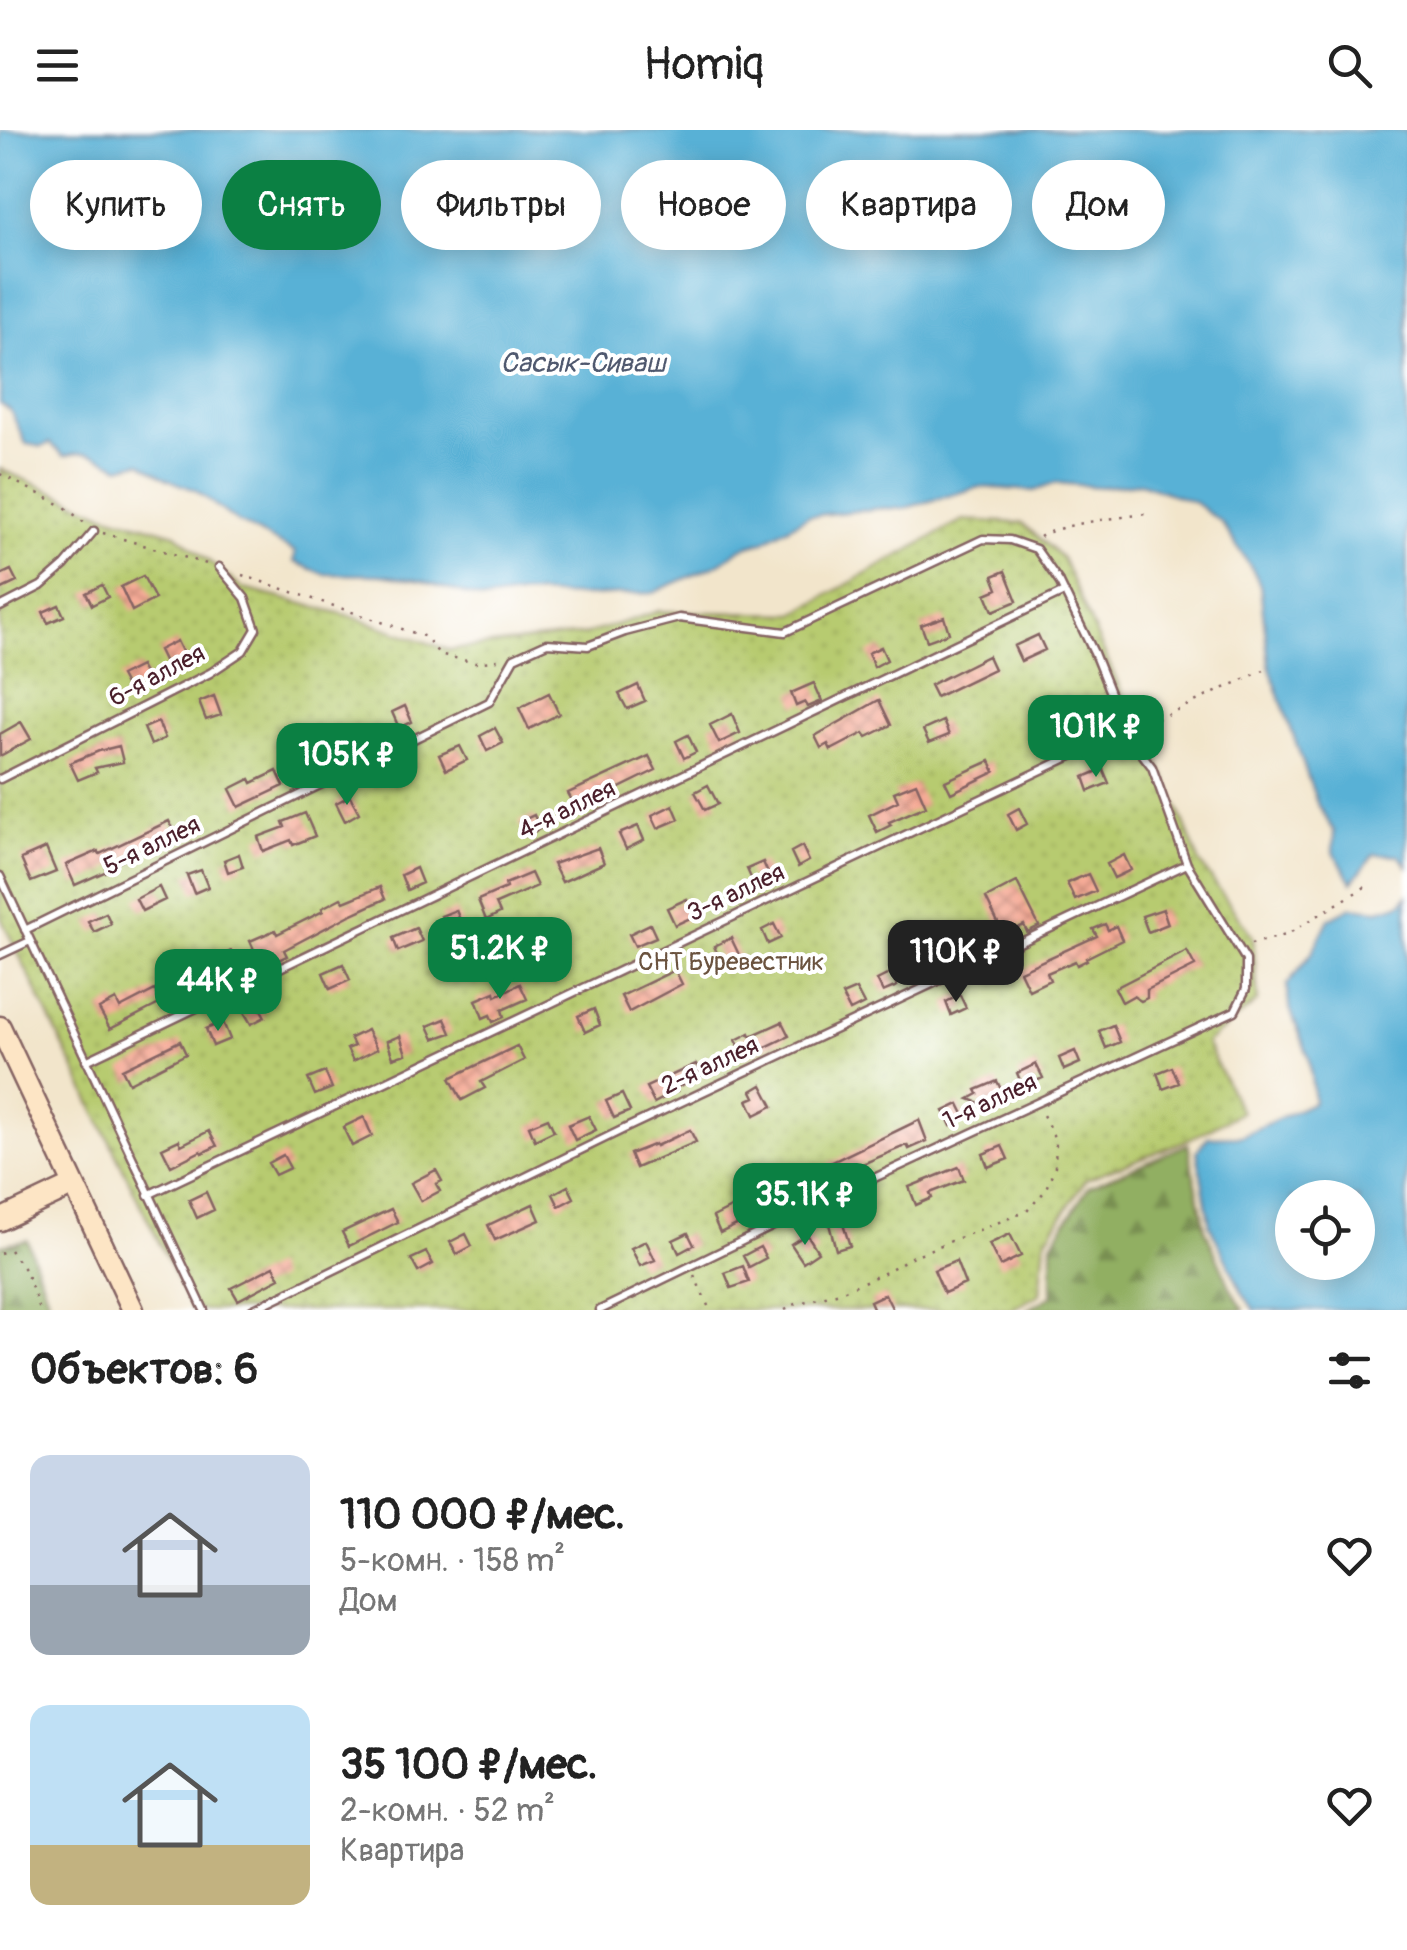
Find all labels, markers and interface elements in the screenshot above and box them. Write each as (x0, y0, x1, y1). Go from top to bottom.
text: Homiq (643, 37, 764, 93)
icon: menu (30, 38, 85, 93)
icon: search (1322, 38, 1377, 93)
chip: Купить (30, 160, 202, 250)
chip: Снять (222, 160, 381, 250)
chip: Фильтры (401, 160, 601, 250)
chip: Новое (621, 160, 786, 250)
chip: Квартира (806, 160, 1012, 250)
chip: Дом (1032, 160, 1165, 250)
water label: Сасык-Сиваш (500, 346, 668, 381)
street label: 6-я аллея (104, 638, 210, 714)
pin: 101K ₽ (1015, 695, 1177, 780)
text: 101K ₽ (1050, 707, 1142, 747)
pin: 105K ₽ (266, 723, 428, 808)
text: 105K ₽ (298, 735, 396, 775)
street label: 4-я аллея (513, 773, 621, 847)
street label: 5-я аллея (99, 809, 205, 883)
street label: 3-я аллея (682, 857, 790, 929)
pin: 51.2K ₽ (408, 917, 592, 1002)
pin: 110K ₽ (875, 920, 1037, 1005)
text: 51.2K ₽ (450, 929, 550, 969)
text: 110K ₽ (910, 932, 1002, 972)
park label: СНТ Буревестник (638, 947, 824, 978)
pin: 44K ₽ (148, 949, 288, 1034)
text: 44K ₽ (177, 961, 259, 1001)
street label: 2-я аллея (656, 1030, 764, 1102)
street label: 1-я аллея (938, 1067, 1042, 1137)
pin: 35.1K ₽ (713, 1163, 897, 1248)
text: 35.1K ₽ (755, 1175, 855, 1215)
map controls (1275, 1180, 1375, 1280)
button: locate (1275, 1180, 1375, 1280)
icon: filters (1322, 1343, 1377, 1398)
text: Объектов: 6 (30, 1344, 258, 1396)
text: 110 000 ₽/мес. (340, 1489, 625, 1541)
icon: home (110, 1495, 230, 1615)
icon: heart (1322, 1528, 1377, 1583)
text: 5-комн. · 158 m² (340, 1541, 565, 1581)
text: Дом (340, 1581, 397, 1621)
text: 35 100 ₽/мес. (340, 1739, 597, 1791)
icon: home (110, 1745, 230, 1865)
icon: heart (1322, 1778, 1377, 1833)
text: 2-комн. · 52 m² (340, 1791, 555, 1831)
text: Квартира (340, 1831, 464, 1871)

